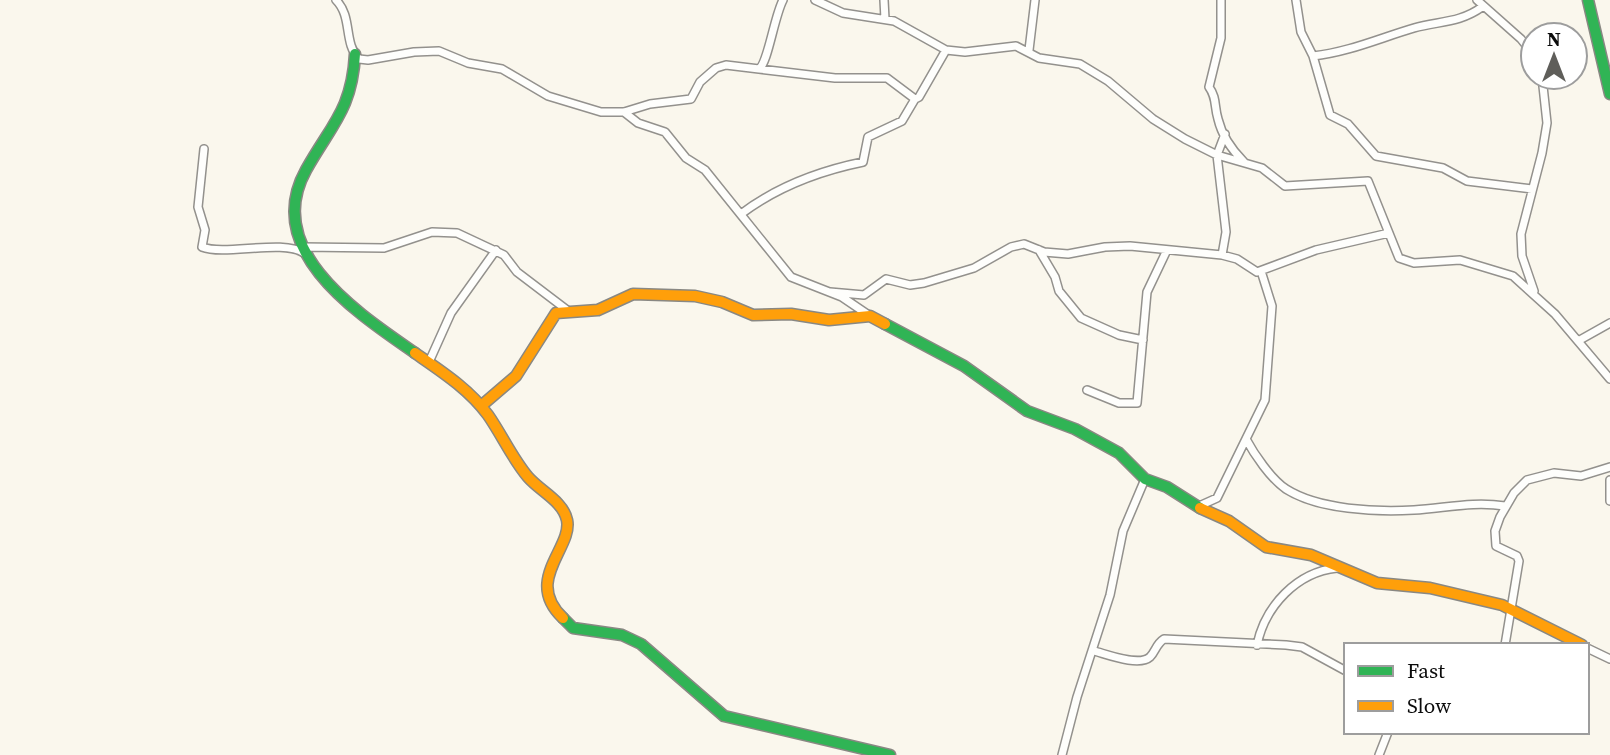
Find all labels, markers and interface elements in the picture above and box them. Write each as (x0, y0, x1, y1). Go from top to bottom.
north arrow (1519, 21, 1589, 91)
text: N (1547, 26, 1561, 52)
legend (1344, 643, 1589, 734)
text: Fast (1407, 656, 1445, 685)
text: Slow (1407, 691, 1451, 720)

